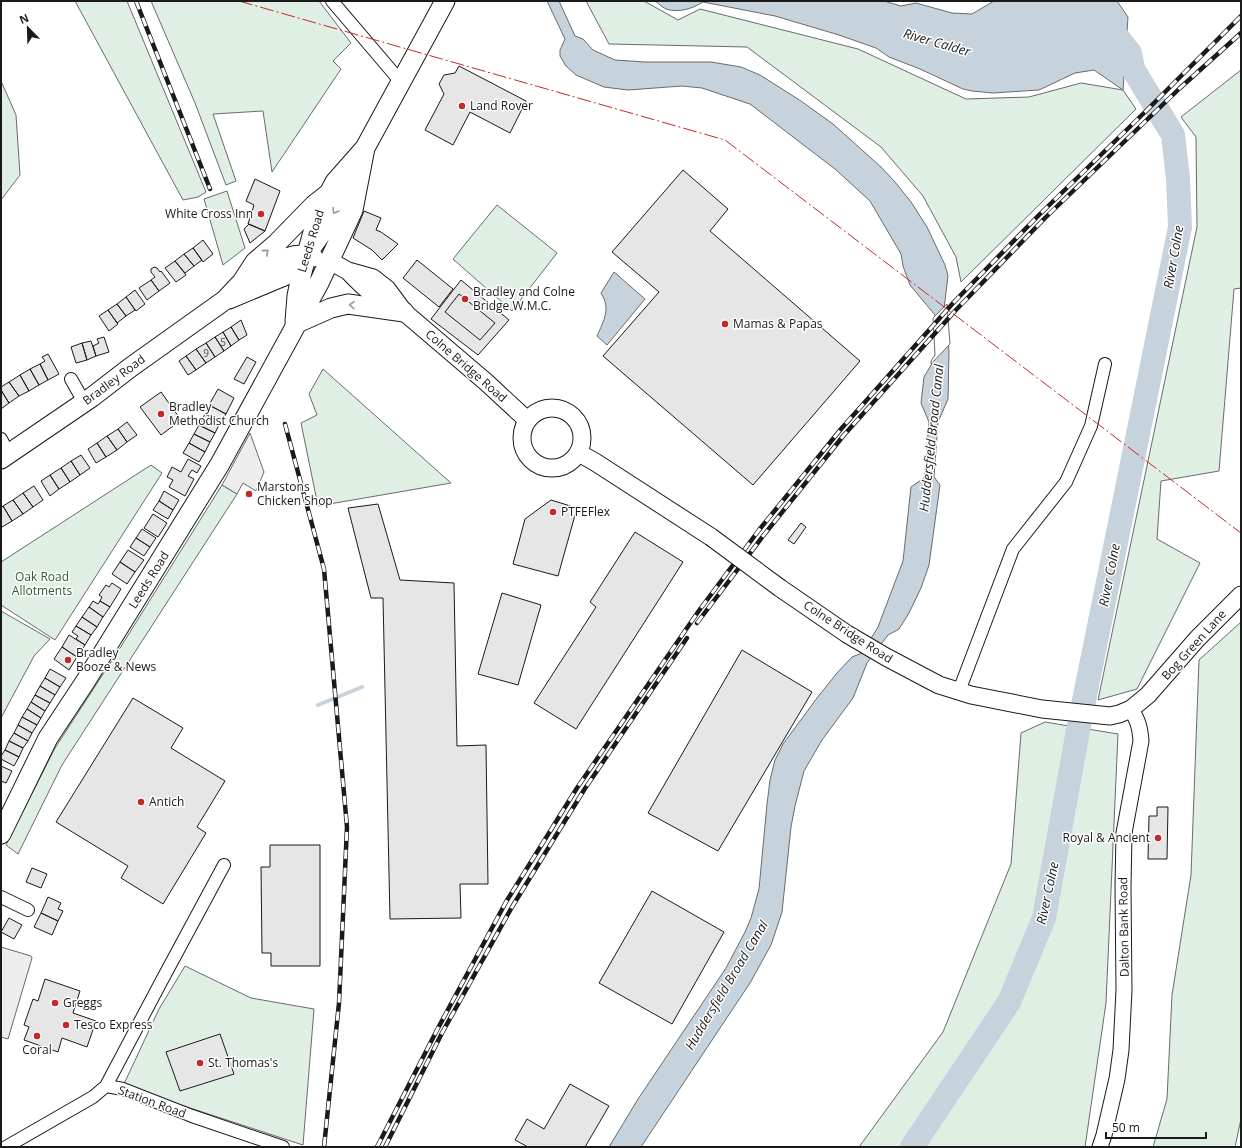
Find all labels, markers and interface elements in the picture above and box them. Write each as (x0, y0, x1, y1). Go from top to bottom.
north arrow (8, 8, 48, 48)
text: N (17, 10, 31, 27)
water label: River Calder (901, 24, 974, 60)
place label: Land Rover (470, 97, 533, 114)
marker: Land Rover (457, 101, 467, 111)
place label: White Cross Inn (165, 205, 253, 222)
street label: Leeds Road (293, 207, 328, 274)
one-way arrow (333, 207, 340, 214)
marker: White Cross Inn (256, 209, 266, 219)
water label: River Colne (1159, 223, 1188, 290)
one-way arrow (262, 250, 269, 257)
place label: Bradley and Colne Bridge W.M.C. (473, 283, 575, 314)
marker: Bradley and Colne Bridge W.M.C. (460, 294, 470, 304)
one-way arrow (349, 301, 355, 309)
place label: Mamas & Papas (733, 315, 823, 332)
marker: Mamas & Papas (720, 319, 730, 329)
street label: Colne Bridge Road (422, 325, 511, 406)
house number: 5 (220, 335, 226, 349)
house number: 9 (203, 346, 209, 360)
street label: Bradley Road (79, 350, 148, 409)
water label: Huddersfield Broad Canal (914, 363, 948, 513)
place label: Bradley Methodist Church (169, 398, 269, 429)
marker: Bradley Methodist Church (156, 409, 166, 419)
place label: Marstons Chicken Shop (257, 478, 333, 509)
marker: Marstons Chicken Shop (244, 489, 254, 499)
place label: PTFEFlex (561, 503, 611, 520)
marker: PTFEFlex (548, 507, 558, 517)
water label: River Colne (1094, 541, 1124, 608)
street label: Leeds Road (124, 548, 173, 612)
park label: Oak Road Allotments (12, 568, 72, 599)
street label: Colne Bridge Road (800, 596, 896, 667)
street label: Bog Green Lane (1157, 606, 1230, 684)
place label: Bradley Booze & News (76, 644, 157, 675)
marker: Bradley Booze & News (63, 655, 73, 665)
place label: Antich (149, 793, 184, 810)
marker: Antich (136, 797, 146, 807)
place label: Royal & Ancient (1063, 829, 1150, 846)
marker: Royal & Ancient (1153, 833, 1163, 843)
water label: River Colne (1032, 859, 1063, 926)
street label: Dalton Bank Road (1114, 877, 1133, 977)
water label: Huddersfield Broad Canal (680, 916, 772, 1053)
place label: Greggs (63, 994, 102, 1011)
marker: Greggs (50, 998, 60, 1008)
place label: Tesco Express (74, 1016, 153, 1033)
marker: Tesco Express (61, 1020, 71, 1030)
marker: Coral (32, 1031, 42, 1041)
place label: Coral (22, 1041, 52, 1058)
place label: St. Thomas's (208, 1054, 278, 1071)
marker: St. Thomas's (195, 1058, 205, 1068)
street label: Station Road (116, 1081, 189, 1122)
scale bar (1106, 1114, 1206, 1140)
text: 50 m (1112, 1119, 1140, 1136)

